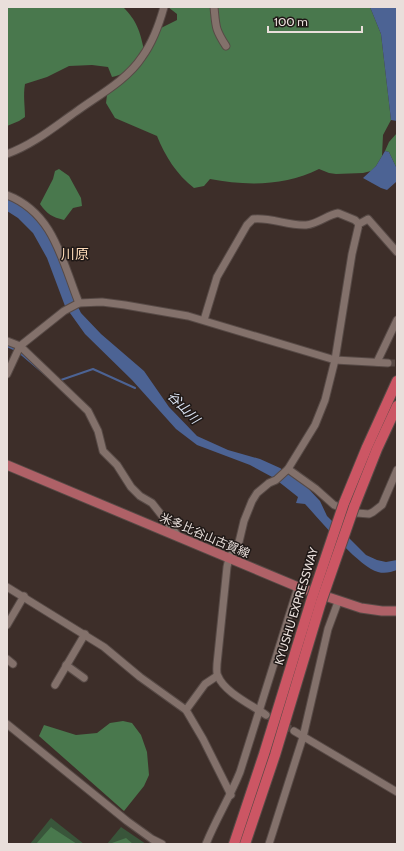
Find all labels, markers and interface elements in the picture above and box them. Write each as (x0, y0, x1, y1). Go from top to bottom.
scale bar (268, 8, 362, 34)
text: 100 m (274, 14, 308, 29)
district label: 川原 (61, 245, 89, 263)
water label: 谷山川 (165, 387, 205, 428)
street label: 米多比谷山古賀線 (158, 509, 252, 561)
street label: KYUSHU EXPRESSWAY (271, 545, 321, 667)

